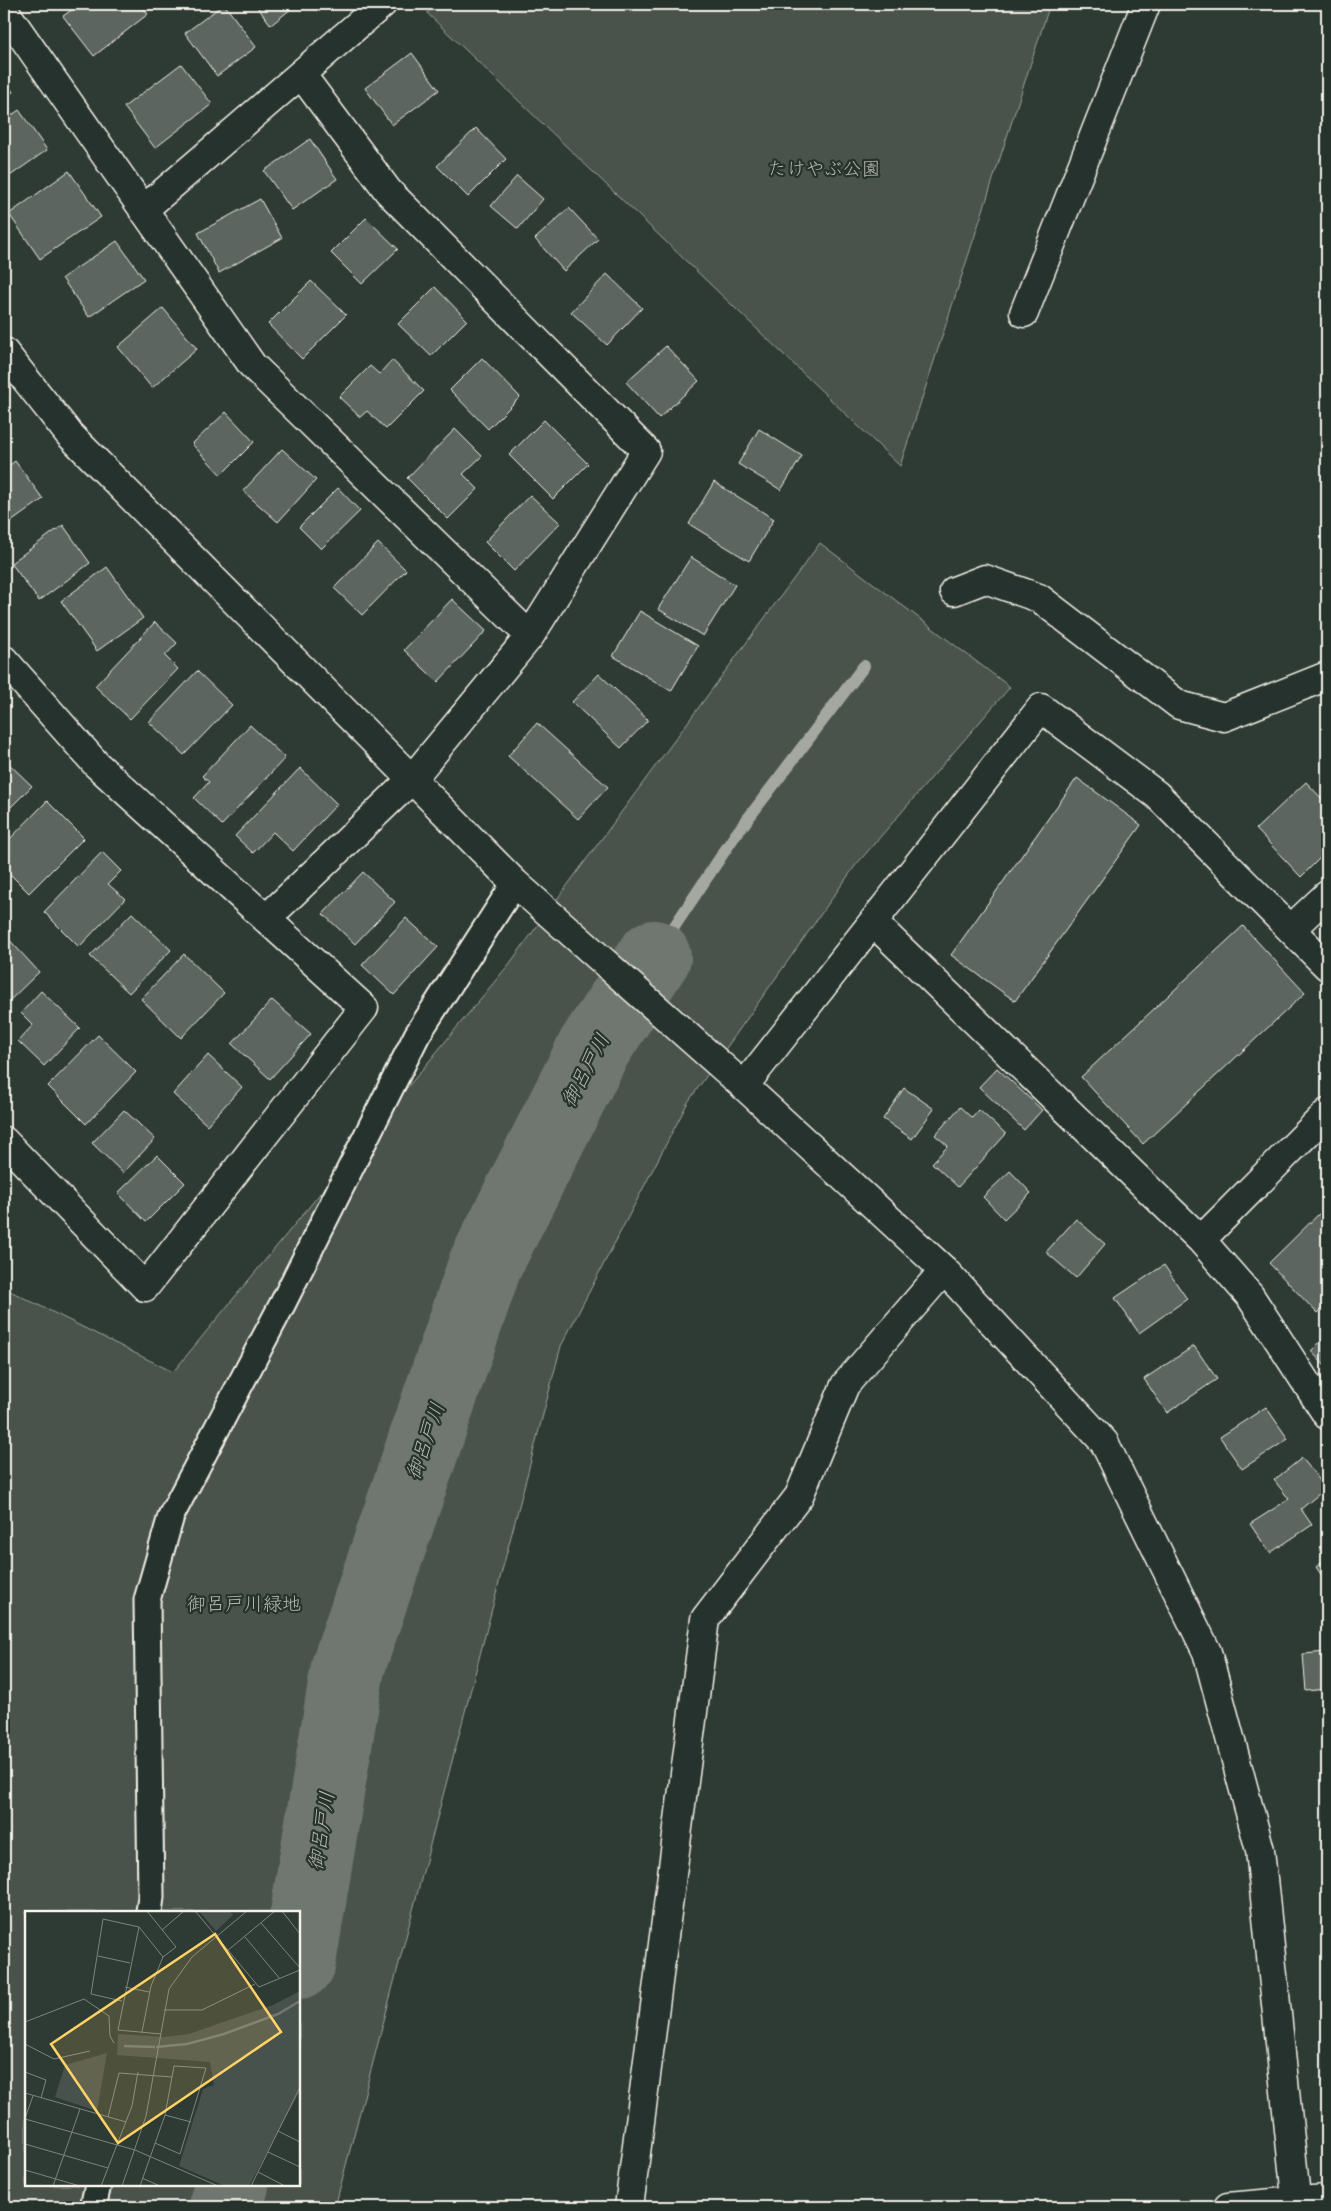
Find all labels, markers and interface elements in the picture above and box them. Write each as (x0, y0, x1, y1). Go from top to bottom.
park label: たけやぶ公園 (767, 155, 881, 181)
water label: 御呂戸川 (554, 1028, 615, 1111)
water label: 御呂戸川 (399, 1399, 450, 1483)
park label: 御呂戸川緑地 (187, 1590, 301, 1616)
water label: 御呂戸川 (301, 1789, 340, 1873)
inset map (25, 1911, 300, 2186)

